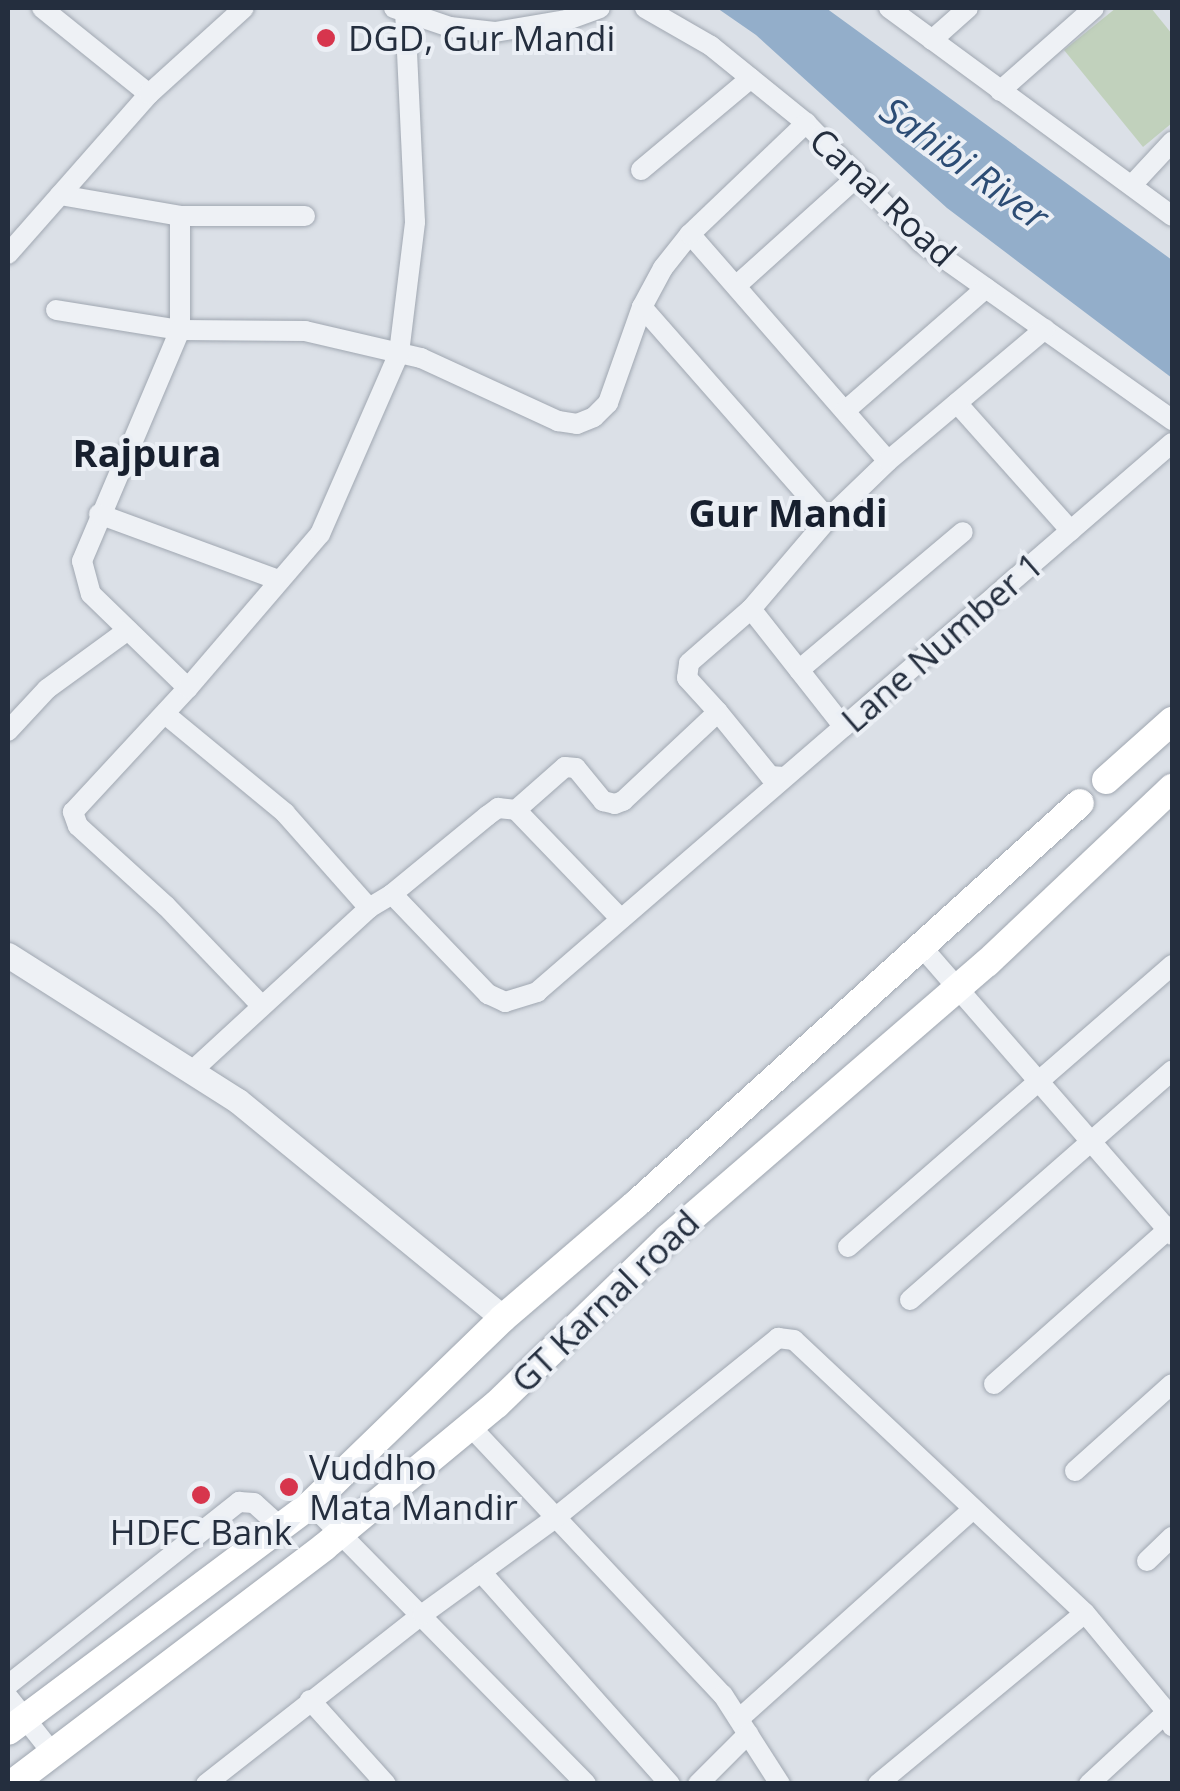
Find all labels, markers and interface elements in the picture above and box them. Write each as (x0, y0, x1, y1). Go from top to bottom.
place label: DGD, Gur Mandi (348, 17, 615, 59)
marker: DGD, Gur Mandi (313, 25, 339, 51)
water label: Sahibi River (872, 87, 1058, 239)
street label: Canal Road (801, 119, 965, 275)
district label: Rajpura (73, 430, 221, 476)
district label: Gur Mandi (688, 490, 888, 536)
street label: Lane Number 1 (833, 543, 1051, 741)
street label: GT Karnal road (503, 1201, 707, 1401)
place label: Vuddho Mata Mandir (309, 1446, 518, 1528)
marker: Vuddho Mata Mandir (278, 1476, 300, 1498)
marker: HDFC Bank (190, 1484, 212, 1506)
place label: HDFC Bank (110, 1511, 292, 1553)

